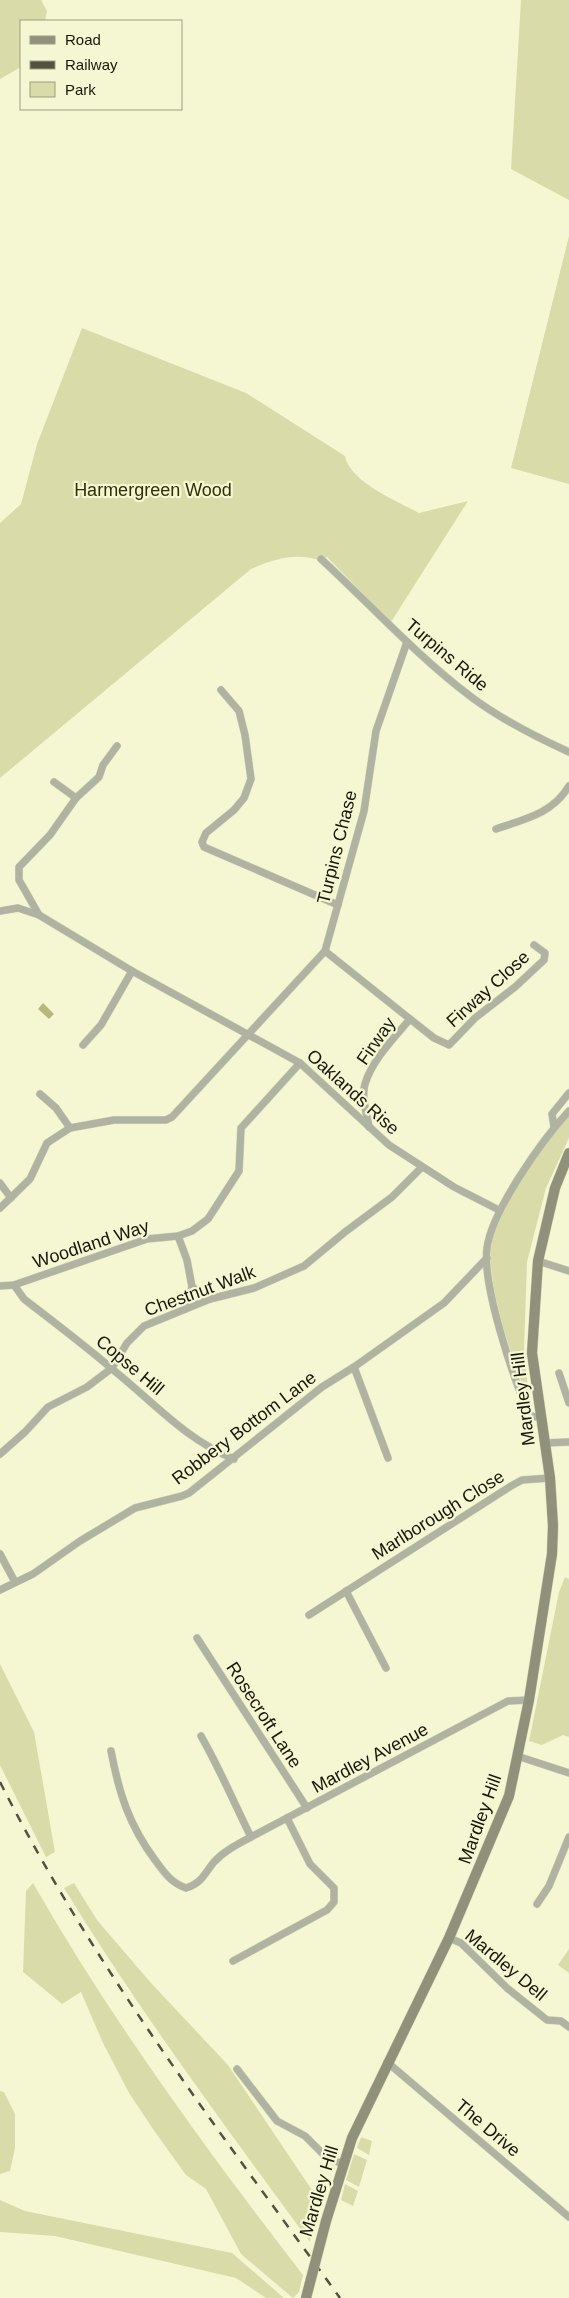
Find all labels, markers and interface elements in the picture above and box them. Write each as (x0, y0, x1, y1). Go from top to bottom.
legend (20, 20, 182, 110)
text: Road (65, 31, 101, 48)
text: Railway (65, 56, 118, 73)
text: Park (65, 81, 96, 98)
park label: Harmergreen Wood (74, 480, 232, 500)
street label: Turpins Ride (402, 615, 492, 695)
street label: Turpins Chase (313, 788, 361, 906)
street label: Firway Close (443, 947, 533, 1031)
street label: Firway (353, 1014, 399, 1068)
street label: Oaklands Rise (303, 1045, 403, 1139)
street label: Woodland Way (30, 1216, 152, 1272)
street label: Chestnut Walk (142, 1261, 259, 1320)
street label: Copse Hill (92, 1331, 168, 1399)
street label: Mardley Hill (507, 1351, 539, 1447)
street label: Robbery Bottom Lane (168, 1367, 320, 1489)
street label: Marlborough Close (368, 1466, 508, 1564)
street label: Rosecroft Lane (222, 1658, 306, 1772)
street label: Mardley Avenue (308, 1719, 432, 1797)
street label: Mardley Hill (455, 1771, 505, 1867)
street label: Mardley Dell (461, 1925, 551, 2005)
street label: The Drive (452, 2095, 524, 2161)
street label: Mardley Hill (296, 2143, 342, 2239)

